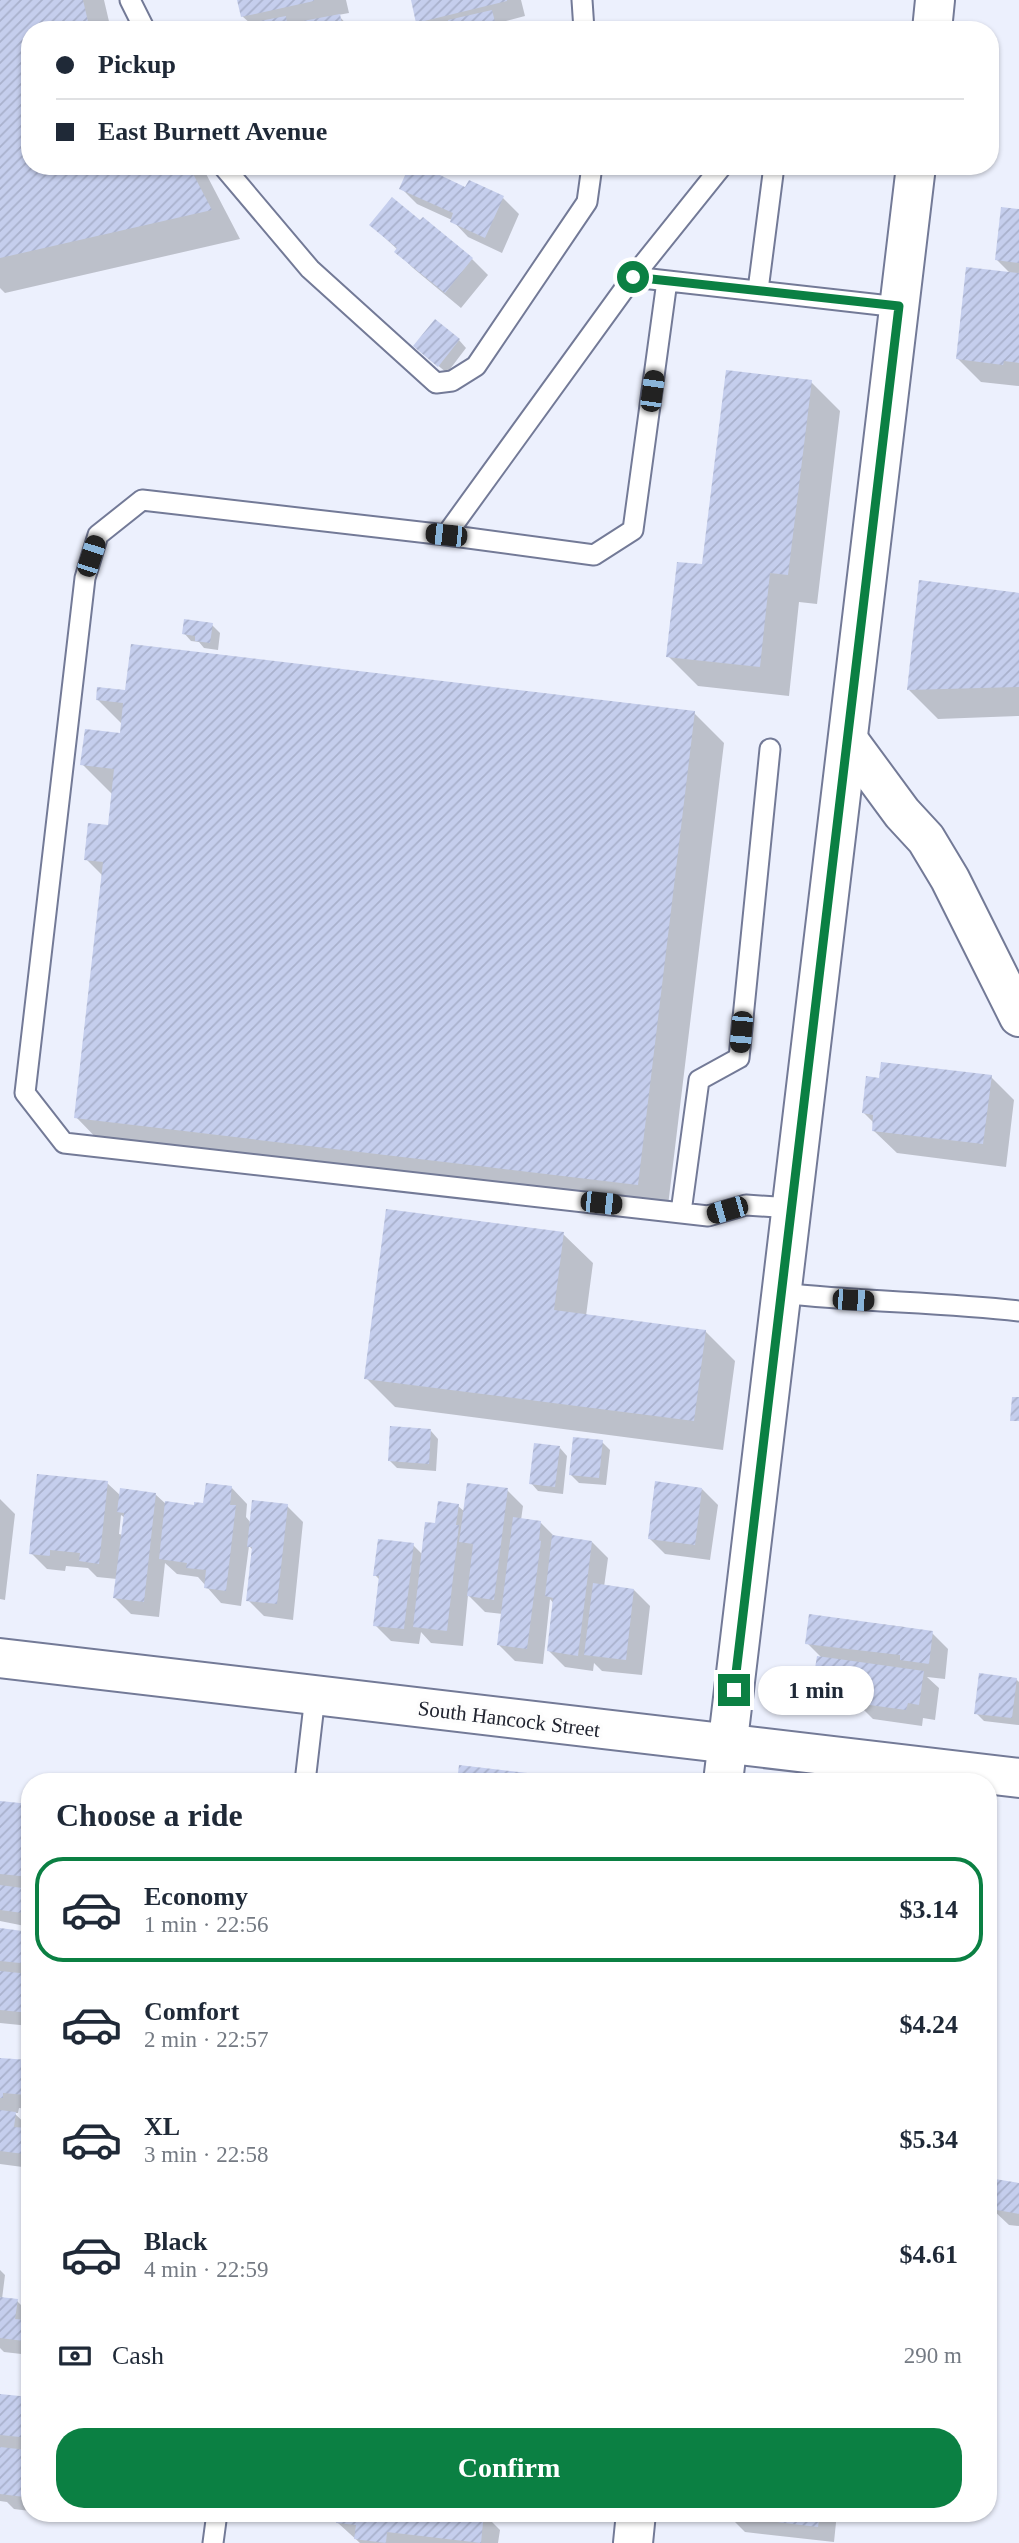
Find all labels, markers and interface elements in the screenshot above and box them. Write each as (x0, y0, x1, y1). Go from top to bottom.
text: Pickup (98, 50, 176, 79)
text: East Burnett Avenue (98, 117, 327, 146)
route start (617, 261, 649, 293)
car (639, 369, 666, 413)
car (425, 522, 468, 548)
car (75, 533, 108, 579)
car (729, 1010, 754, 1054)
car (580, 1190, 623, 1216)
car (704, 1194, 751, 1226)
car (832, 1288, 875, 1312)
callout: 1 min (758, 1666, 874, 1714)
route end (718, 1674, 750, 1706)
text: 1 min (788, 1678, 844, 1703)
street label: South Hancock Street (417, 1696, 602, 1742)
text: Choose a ride (56, 1797, 243, 1833)
icon: car (60, 1878, 123, 1941)
text: Economy (144, 1882, 248, 1911)
text: $3.14 (900, 1895, 958, 1924)
text: 1 min · 22:56 (144, 1912, 269, 1937)
icon: car (60, 1993, 123, 2056)
text: Comfort (144, 1997, 239, 2026)
text: $4.24 (900, 2010, 958, 2039)
text: 2 min · 22:57 (144, 2027, 269, 2052)
icon: car (60, 2108, 123, 2171)
text: XL (144, 2112, 180, 2141)
text: $5.34 (900, 2125, 958, 2154)
text: 3 min · 22:58 (144, 2142, 269, 2167)
icon: car (60, 2223, 123, 2286)
text: Black (144, 2227, 208, 2256)
text: $4.61 (900, 2240, 958, 2269)
text: 4 min · 22:59 (144, 2257, 269, 2282)
icon: cash (56, 2337, 94, 2375)
text: Cash (112, 2341, 164, 2370)
text: 290 m (904, 2343, 962, 2368)
button: Confirm (56, 2428, 962, 2508)

